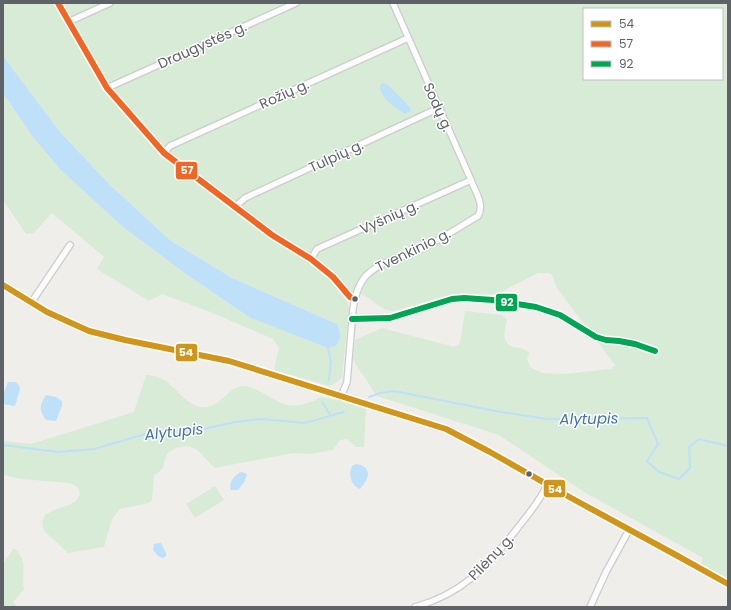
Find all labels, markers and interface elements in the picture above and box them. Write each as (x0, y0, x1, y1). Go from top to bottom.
legend (583, 8, 723, 80)
text: 54 (619, 15, 635, 32)
street label: Draugystės g. (154, 16, 250, 74)
text: 57 (619, 35, 634, 52)
text: 92 (619, 55, 634, 72)
street label: Rožių g. (256, 74, 312, 114)
street label: Sodų g. (418, 79, 458, 135)
street label: Tulpių g. (305, 135, 367, 177)
line badge: 57 (175, 161, 198, 180)
text: 57 (180, 162, 194, 178)
street label: Vyšnių g. (357, 195, 422, 239)
street label: Tvenkinio g. (372, 223, 454, 277)
line badge: 92 (495, 293, 518, 312)
unlabelled marker (350, 294, 360, 304)
text: 92 (500, 294, 514, 310)
line badge: 54 (175, 343, 198, 362)
text: 54 (179, 344, 194, 360)
water label: Alytupis (558, 407, 619, 430)
water label: Alytupis (143, 418, 205, 445)
unlabelled marker (524, 469, 534, 479)
line badge: 54 (543, 479, 566, 498)
text: 54 (548, 481, 563, 497)
street label: Pilėnų g. (464, 529, 518, 585)

